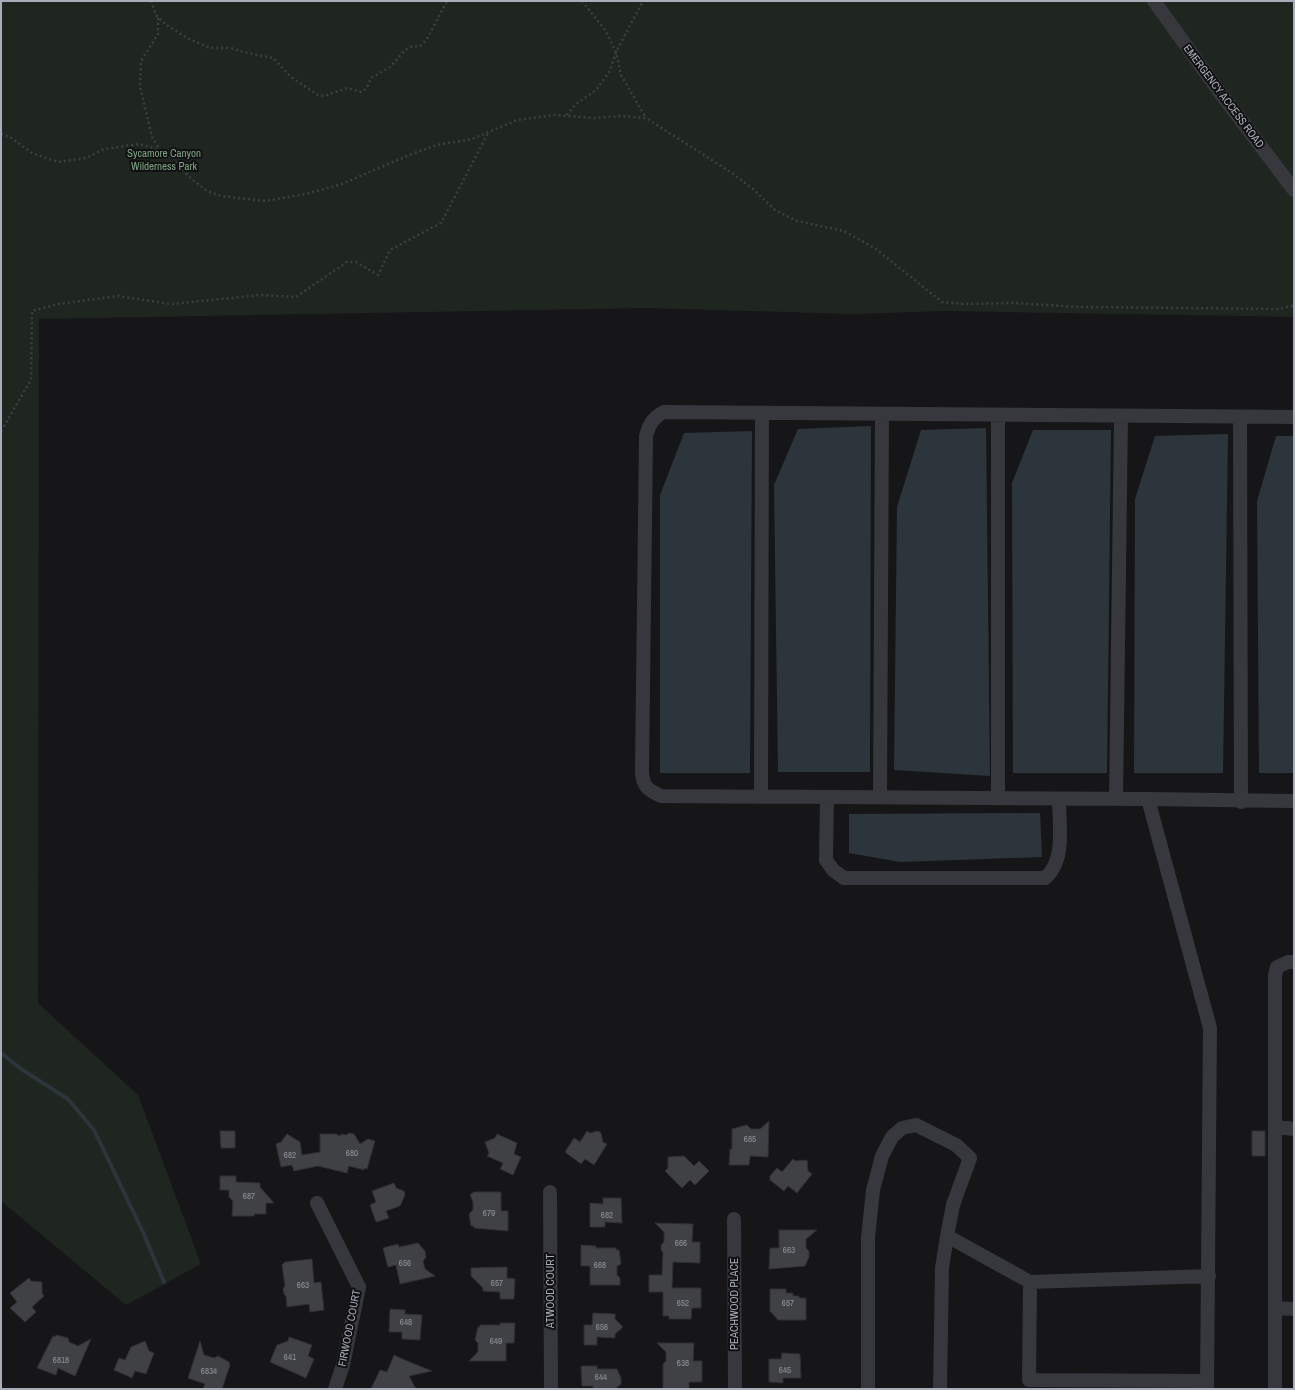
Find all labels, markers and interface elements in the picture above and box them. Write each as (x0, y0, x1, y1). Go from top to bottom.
street label: EMERGENCY ACCESS ROAD (1181, 42, 1267, 150)
park label: Sycamore Canyon Wilderness Park (127, 146, 201, 173)
house number: 685 (744, 1133, 756, 1145)
house number: 680 (346, 1147, 358, 1159)
house number: 682 (284, 1149, 296, 1161)
house number: 687 (243, 1190, 255, 1202)
house number: 679 (483, 1207, 495, 1219)
house number: 682 (601, 1209, 613, 1221)
house number: 666 (675, 1237, 687, 1249)
house number: 663 (783, 1244, 795, 1256)
street label: ATWOOD COURT (543, 1253, 557, 1329)
house number: 656 (399, 1257, 411, 1269)
street label: PEACHWOOD PLACE (727, 1258, 741, 1350)
house number: 668 (594, 1259, 606, 1271)
house number: 657 (491, 1277, 503, 1289)
house number: 663 (297, 1279, 309, 1291)
street label: FIRWOOD COURT (335, 1288, 363, 1368)
house number: 652 (677, 1297, 689, 1309)
house number: 657 (782, 1297, 794, 1309)
house number: 648 (400, 1316, 412, 1328)
house number: 656 (596, 1321, 608, 1333)
house number: 649 (490, 1335, 502, 1347)
house number: 641 (284, 1351, 296, 1363)
house number: 6818 (53, 1354, 69, 1366)
house number: 638 (677, 1357, 689, 1369)
house number: 645 (779, 1364, 791, 1376)
house number: 6834 (201, 1365, 217, 1377)
house number: 644 (595, 1371, 607, 1383)

